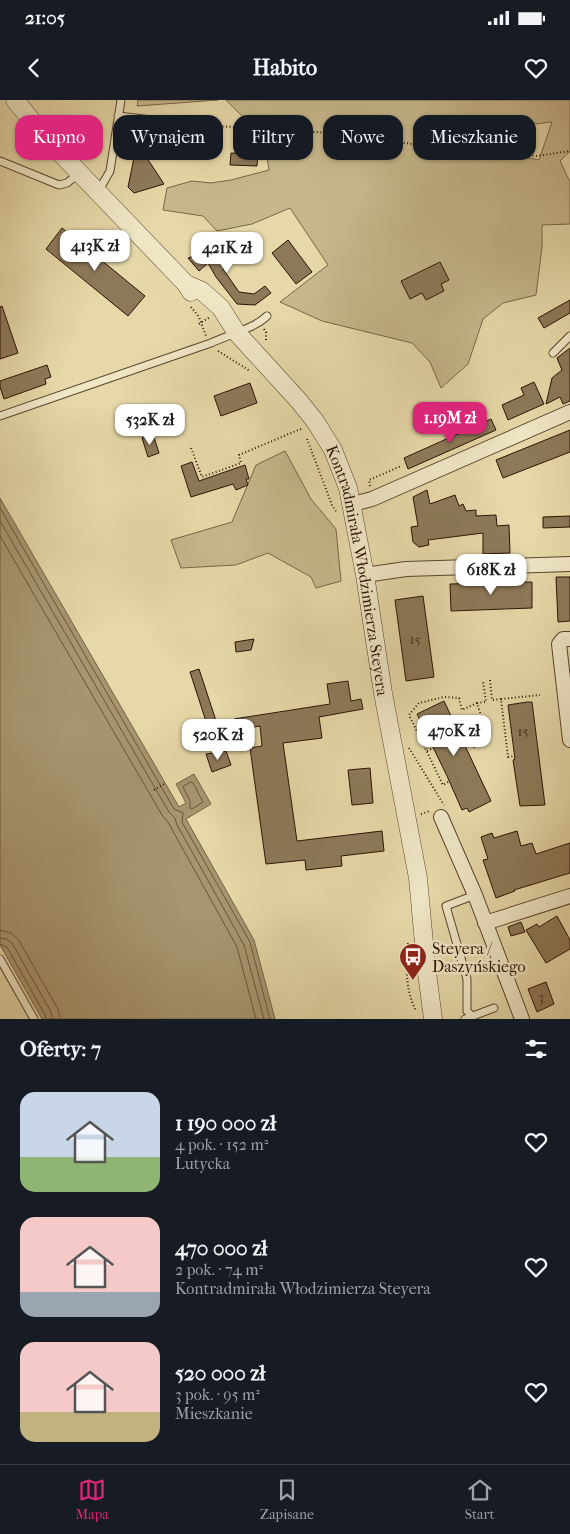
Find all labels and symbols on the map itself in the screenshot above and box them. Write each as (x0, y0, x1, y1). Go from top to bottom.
pin: 413K zł (49, 230, 141, 272)
pin: 421K zł (181, 232, 273, 274)
pin: 1.19M zł (398, 402, 502, 444)
pin: 532K zł (104, 404, 196, 446)
street label: Kontradmirała Włodzimierza Steyera (323, 442, 393, 698)
pin: 618K zł (445, 554, 537, 596)
house number: 15 (410, 631, 421, 648)
pin: 470K zł (408, 714, 500, 757)
pin: 520K zł (172, 718, 264, 761)
house number: 15 (518, 723, 529, 740)
place label: Steyera / Daszyńskiego (432, 939, 526, 976)
bus stop icon: Steyera / Daszyńskiego (398, 942, 428, 981)
house number: 3 (538, 989, 544, 1006)

